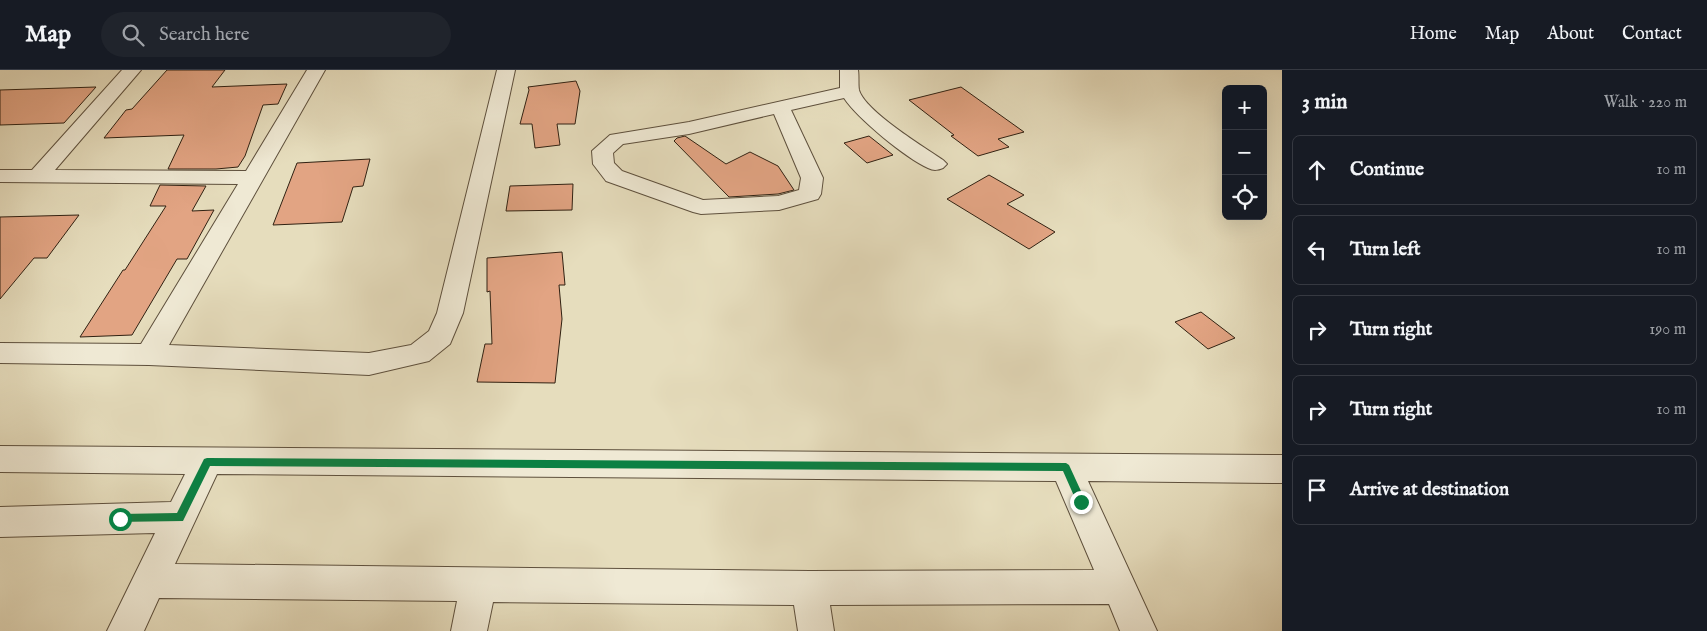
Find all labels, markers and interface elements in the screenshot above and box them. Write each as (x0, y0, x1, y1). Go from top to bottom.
search box (101, 12, 451, 57)
text: Map (25, 19, 71, 50)
icon: search (119, 21, 147, 49)
text: Search here (159, 23, 250, 47)
text: Home (1410, 23, 1457, 46)
text: Map (1485, 23, 1519, 46)
text: About (1547, 23, 1594, 46)
text: Contact (1622, 23, 1682, 46)
map controls (1222, 85, 1267, 220)
button: + (1222, 85, 1267, 130)
text: 3 min (1302, 89, 1347, 116)
text: Walk · 220 m (1604, 93, 1687, 113)
button: − (1222, 130, 1267, 175)
icon: ahead (1303, 156, 1331, 184)
text: Continue (1350, 158, 1424, 182)
text: 10 m (1656, 160, 1686, 180)
button: locate (1222, 175, 1267, 220)
icon: left (1303, 236, 1331, 264)
text: Turn left (1350, 238, 1421, 262)
text: 10 m (1656, 240, 1686, 260)
icon: right (1303, 316, 1331, 344)
text: Turn right (1350, 318, 1432, 342)
text: 190 m (1649, 320, 1686, 340)
icon: right (1303, 396, 1331, 424)
text: Turn right (1350, 398, 1432, 422)
text: 10 m (1656, 400, 1686, 420)
icon: arrive (1303, 476, 1331, 504)
text: Arrive at destination (1350, 478, 1509, 502)
route end (1070, 491, 1093, 514)
route start (109, 508, 132, 531)

